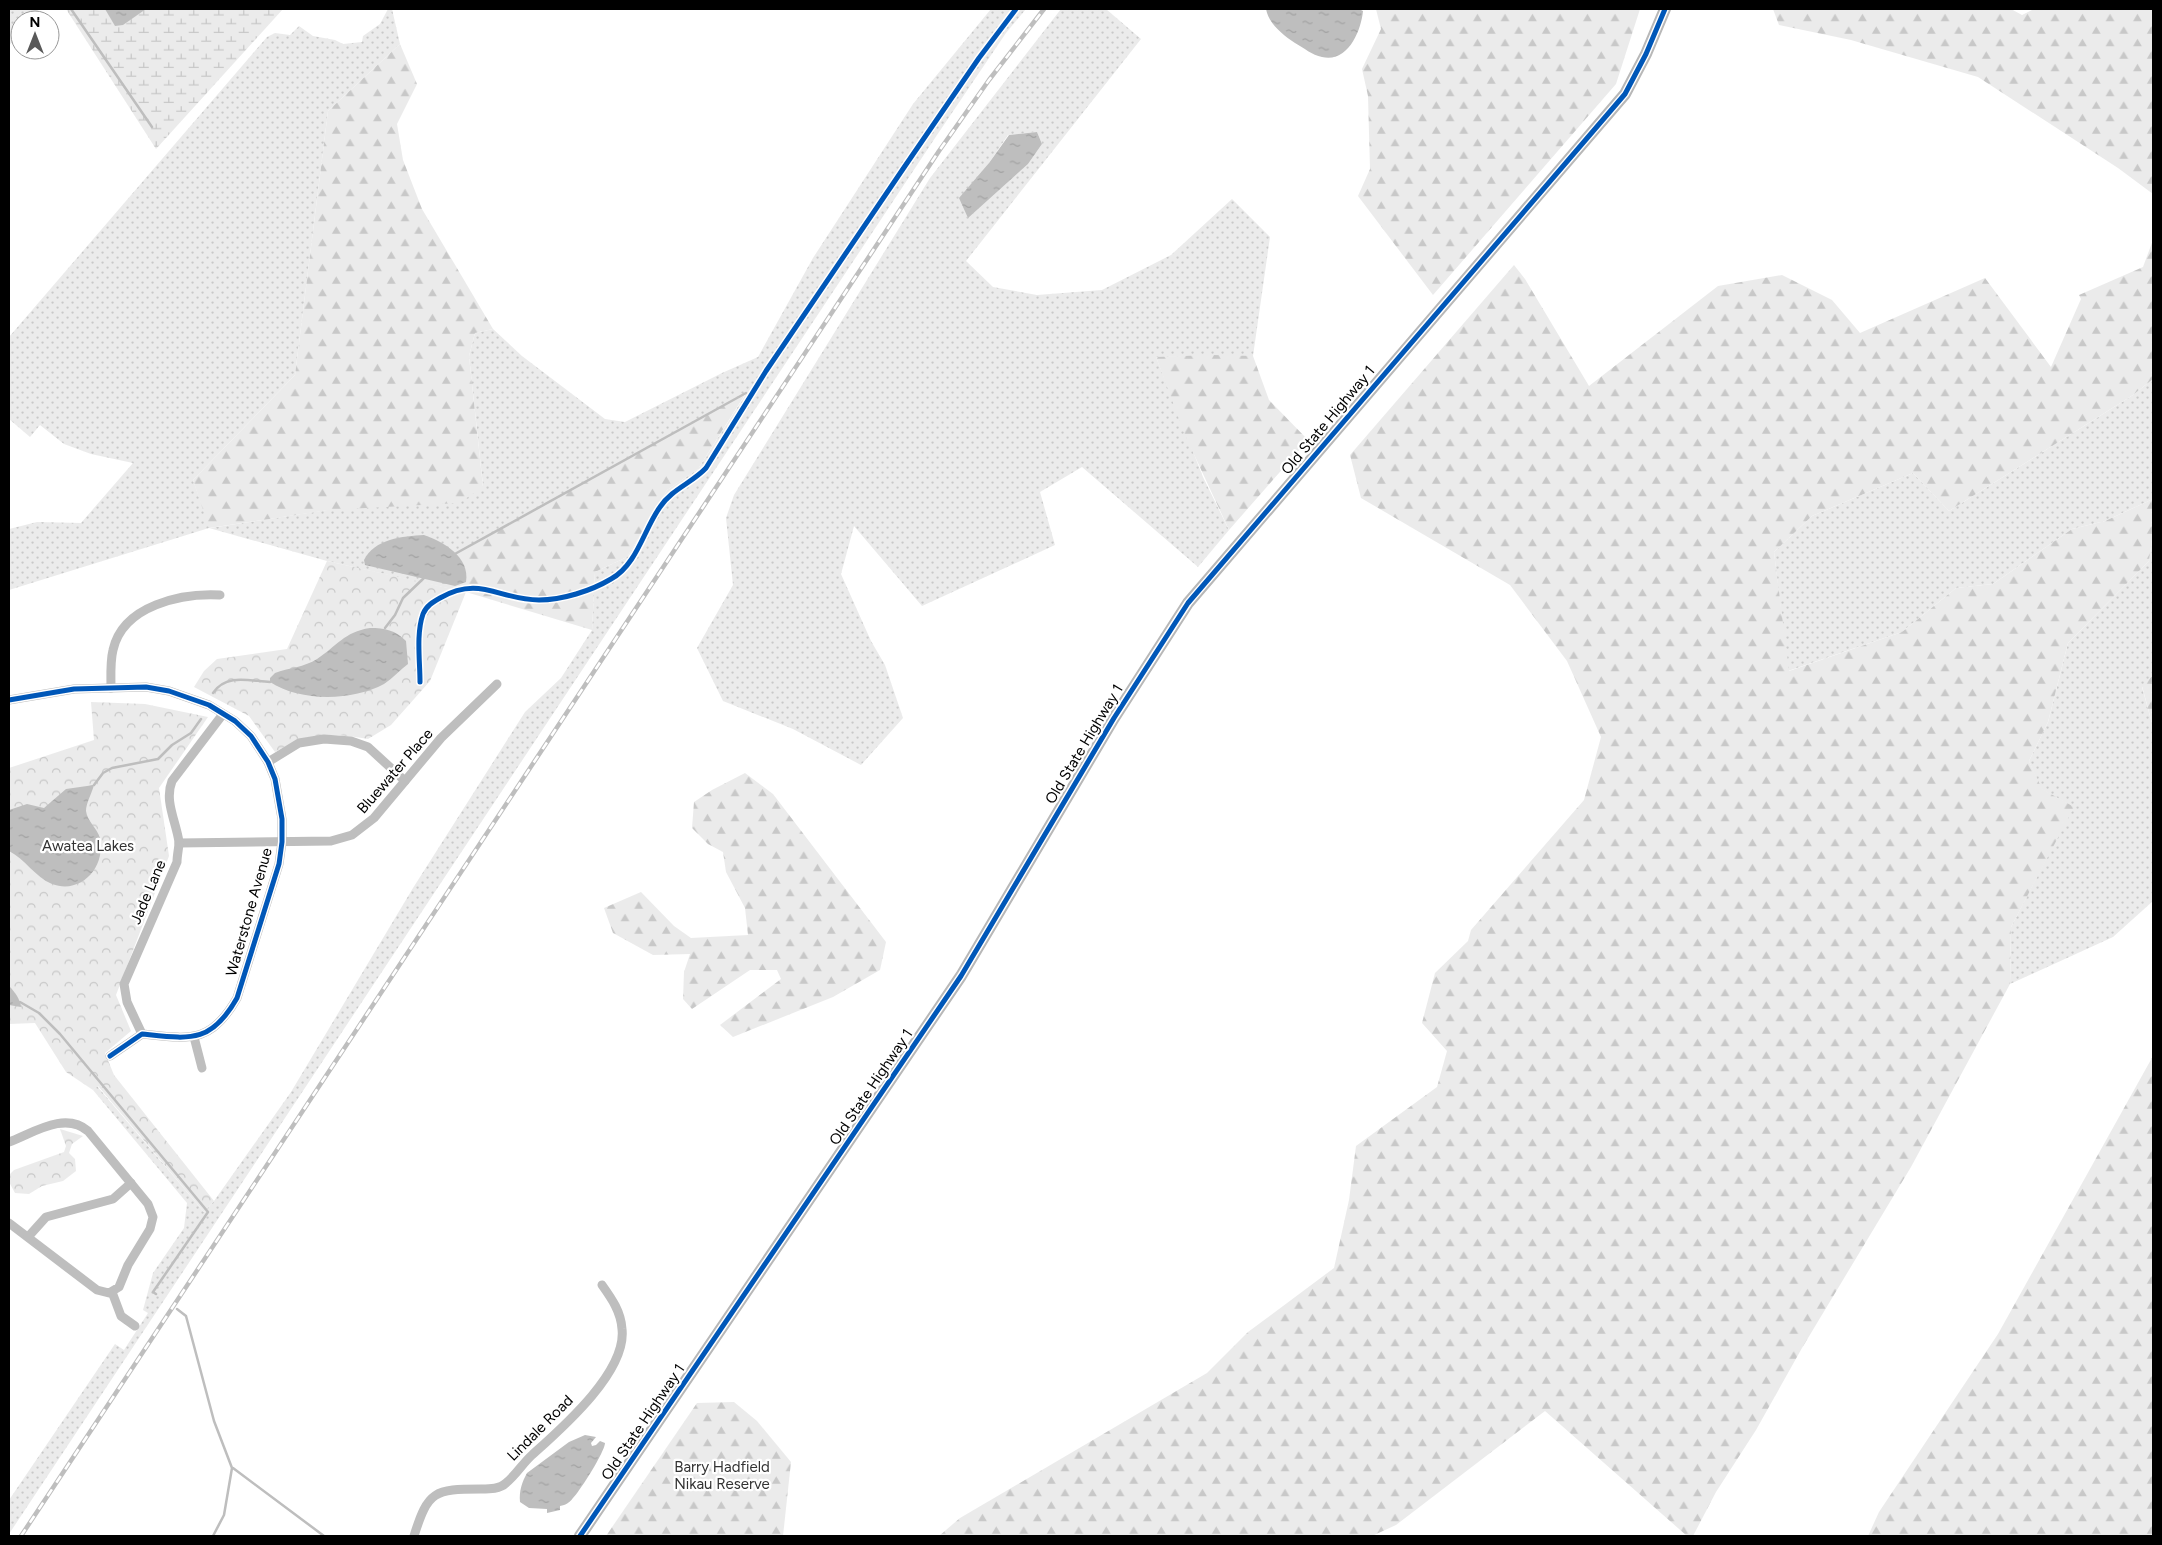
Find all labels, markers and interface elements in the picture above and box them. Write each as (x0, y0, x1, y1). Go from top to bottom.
north arrow (10, 10, 60, 60)
text: N (30, 14, 40, 31)
street label: Old State Highway 1 (1277, 362, 1379, 478)
street label: Old State Highway 1 (1041, 681, 1127, 807)
street label: Bluewater Place (353, 725, 437, 817)
park label: Awatea Lakes (42, 837, 134, 855)
street label: Waterstone Avenue (222, 846, 276, 978)
street label: Jade Lane (126, 857, 170, 927)
street label: Old State Highway 1 (825, 1026, 917, 1148)
street label: Old State Highway 1 (597, 1361, 689, 1483)
street label: Lindale Road (503, 1391, 577, 1465)
park label: Barry Hadfield Nikau Reserve (674, 1458, 770, 1493)

